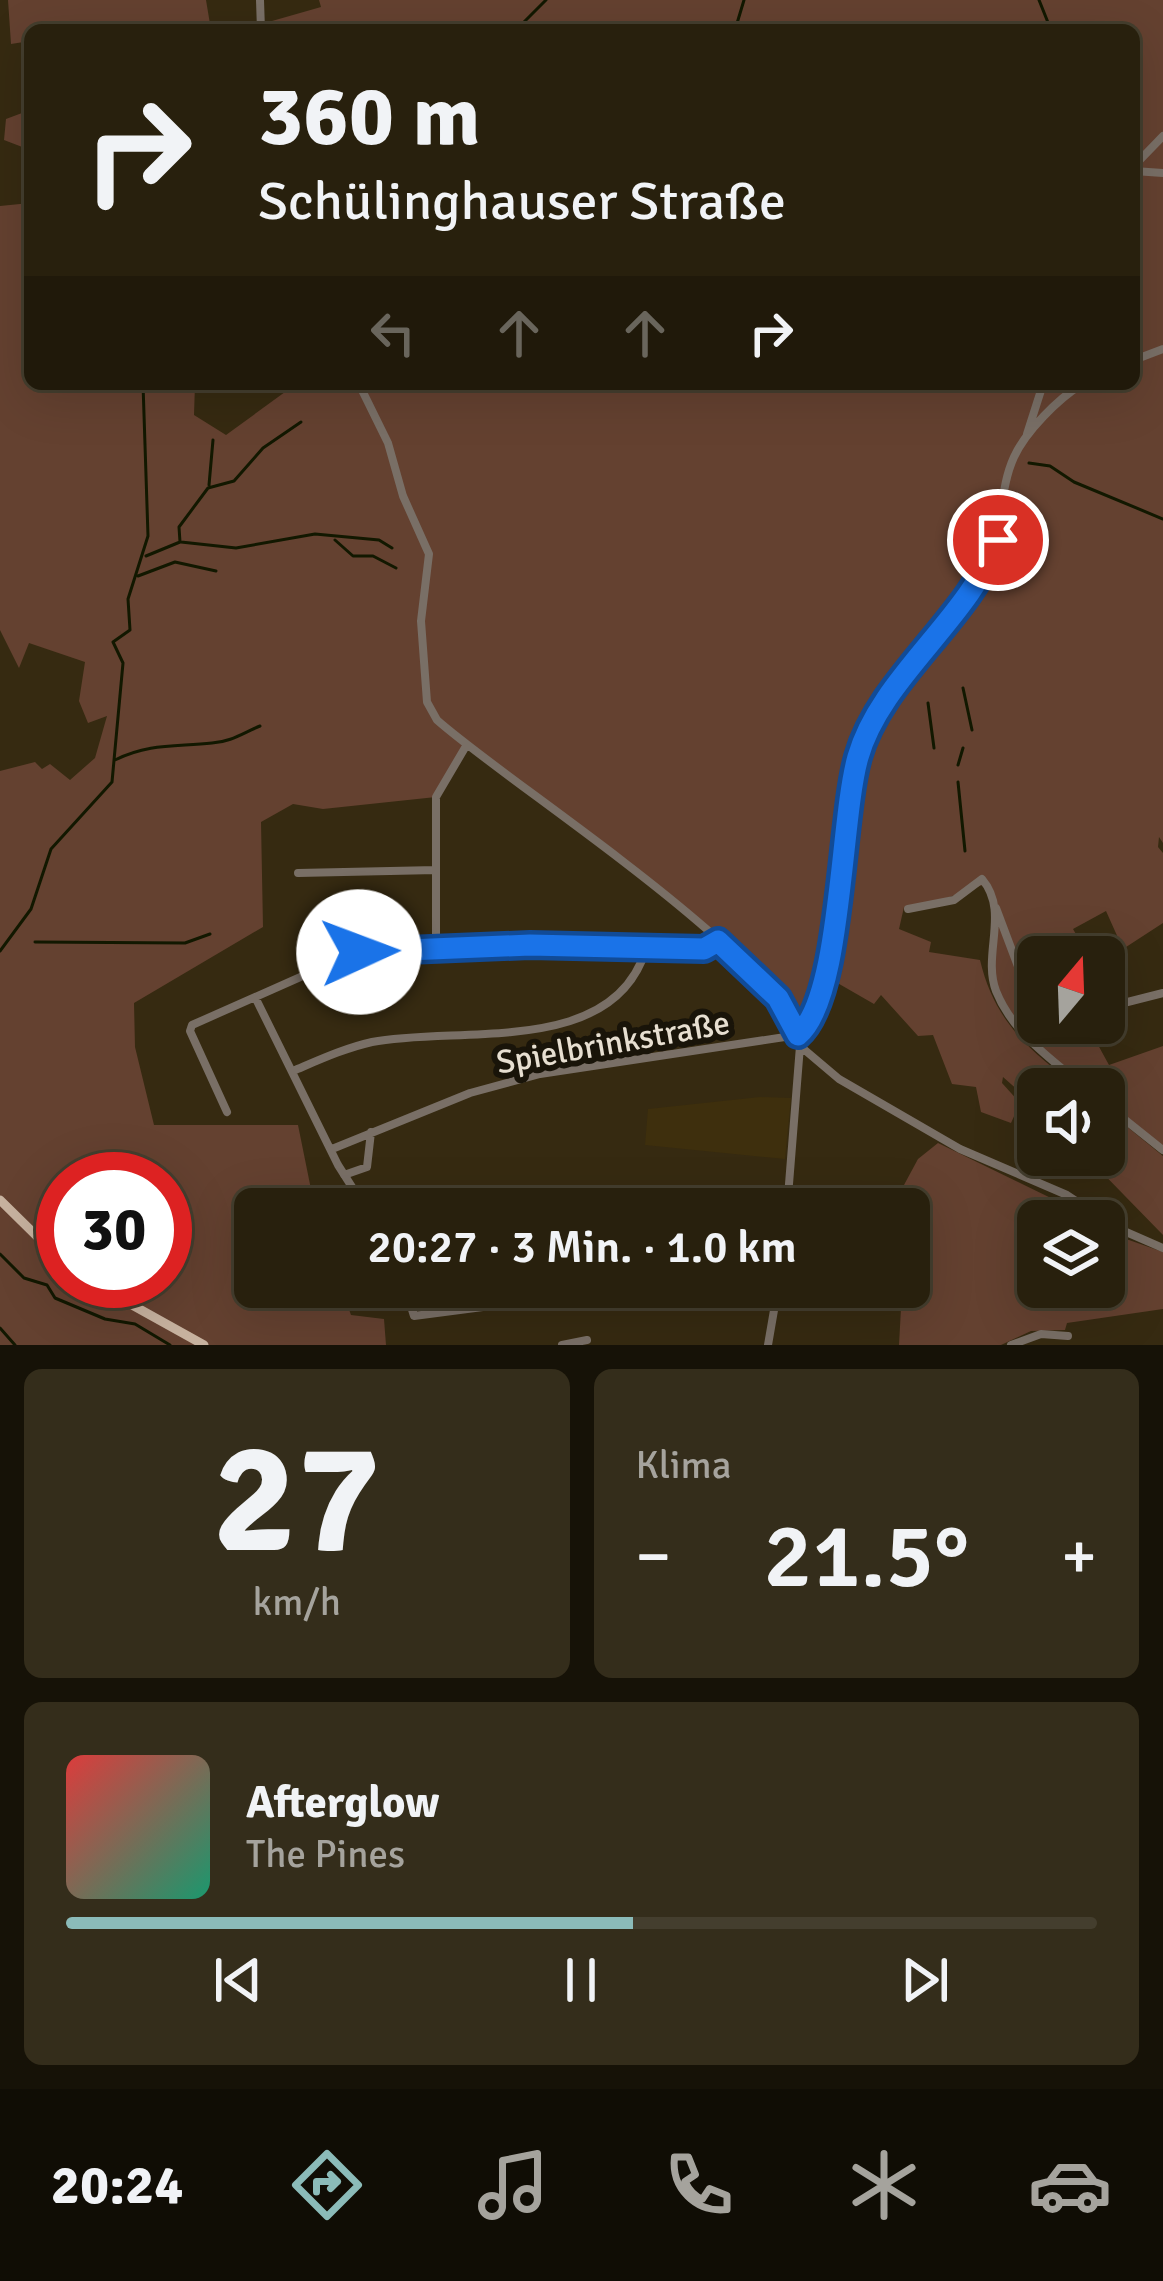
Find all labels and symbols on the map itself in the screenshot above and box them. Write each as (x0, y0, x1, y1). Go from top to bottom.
pin (947, 489, 1049, 591)
position arrow (296, 889, 422, 1015)
north arrow (1017, 936, 1125, 1044)
street label: Spielbrinkstraße (493, 1002, 733, 1084)
speed limit sign: 30 (36, 1152, 192, 1308)

